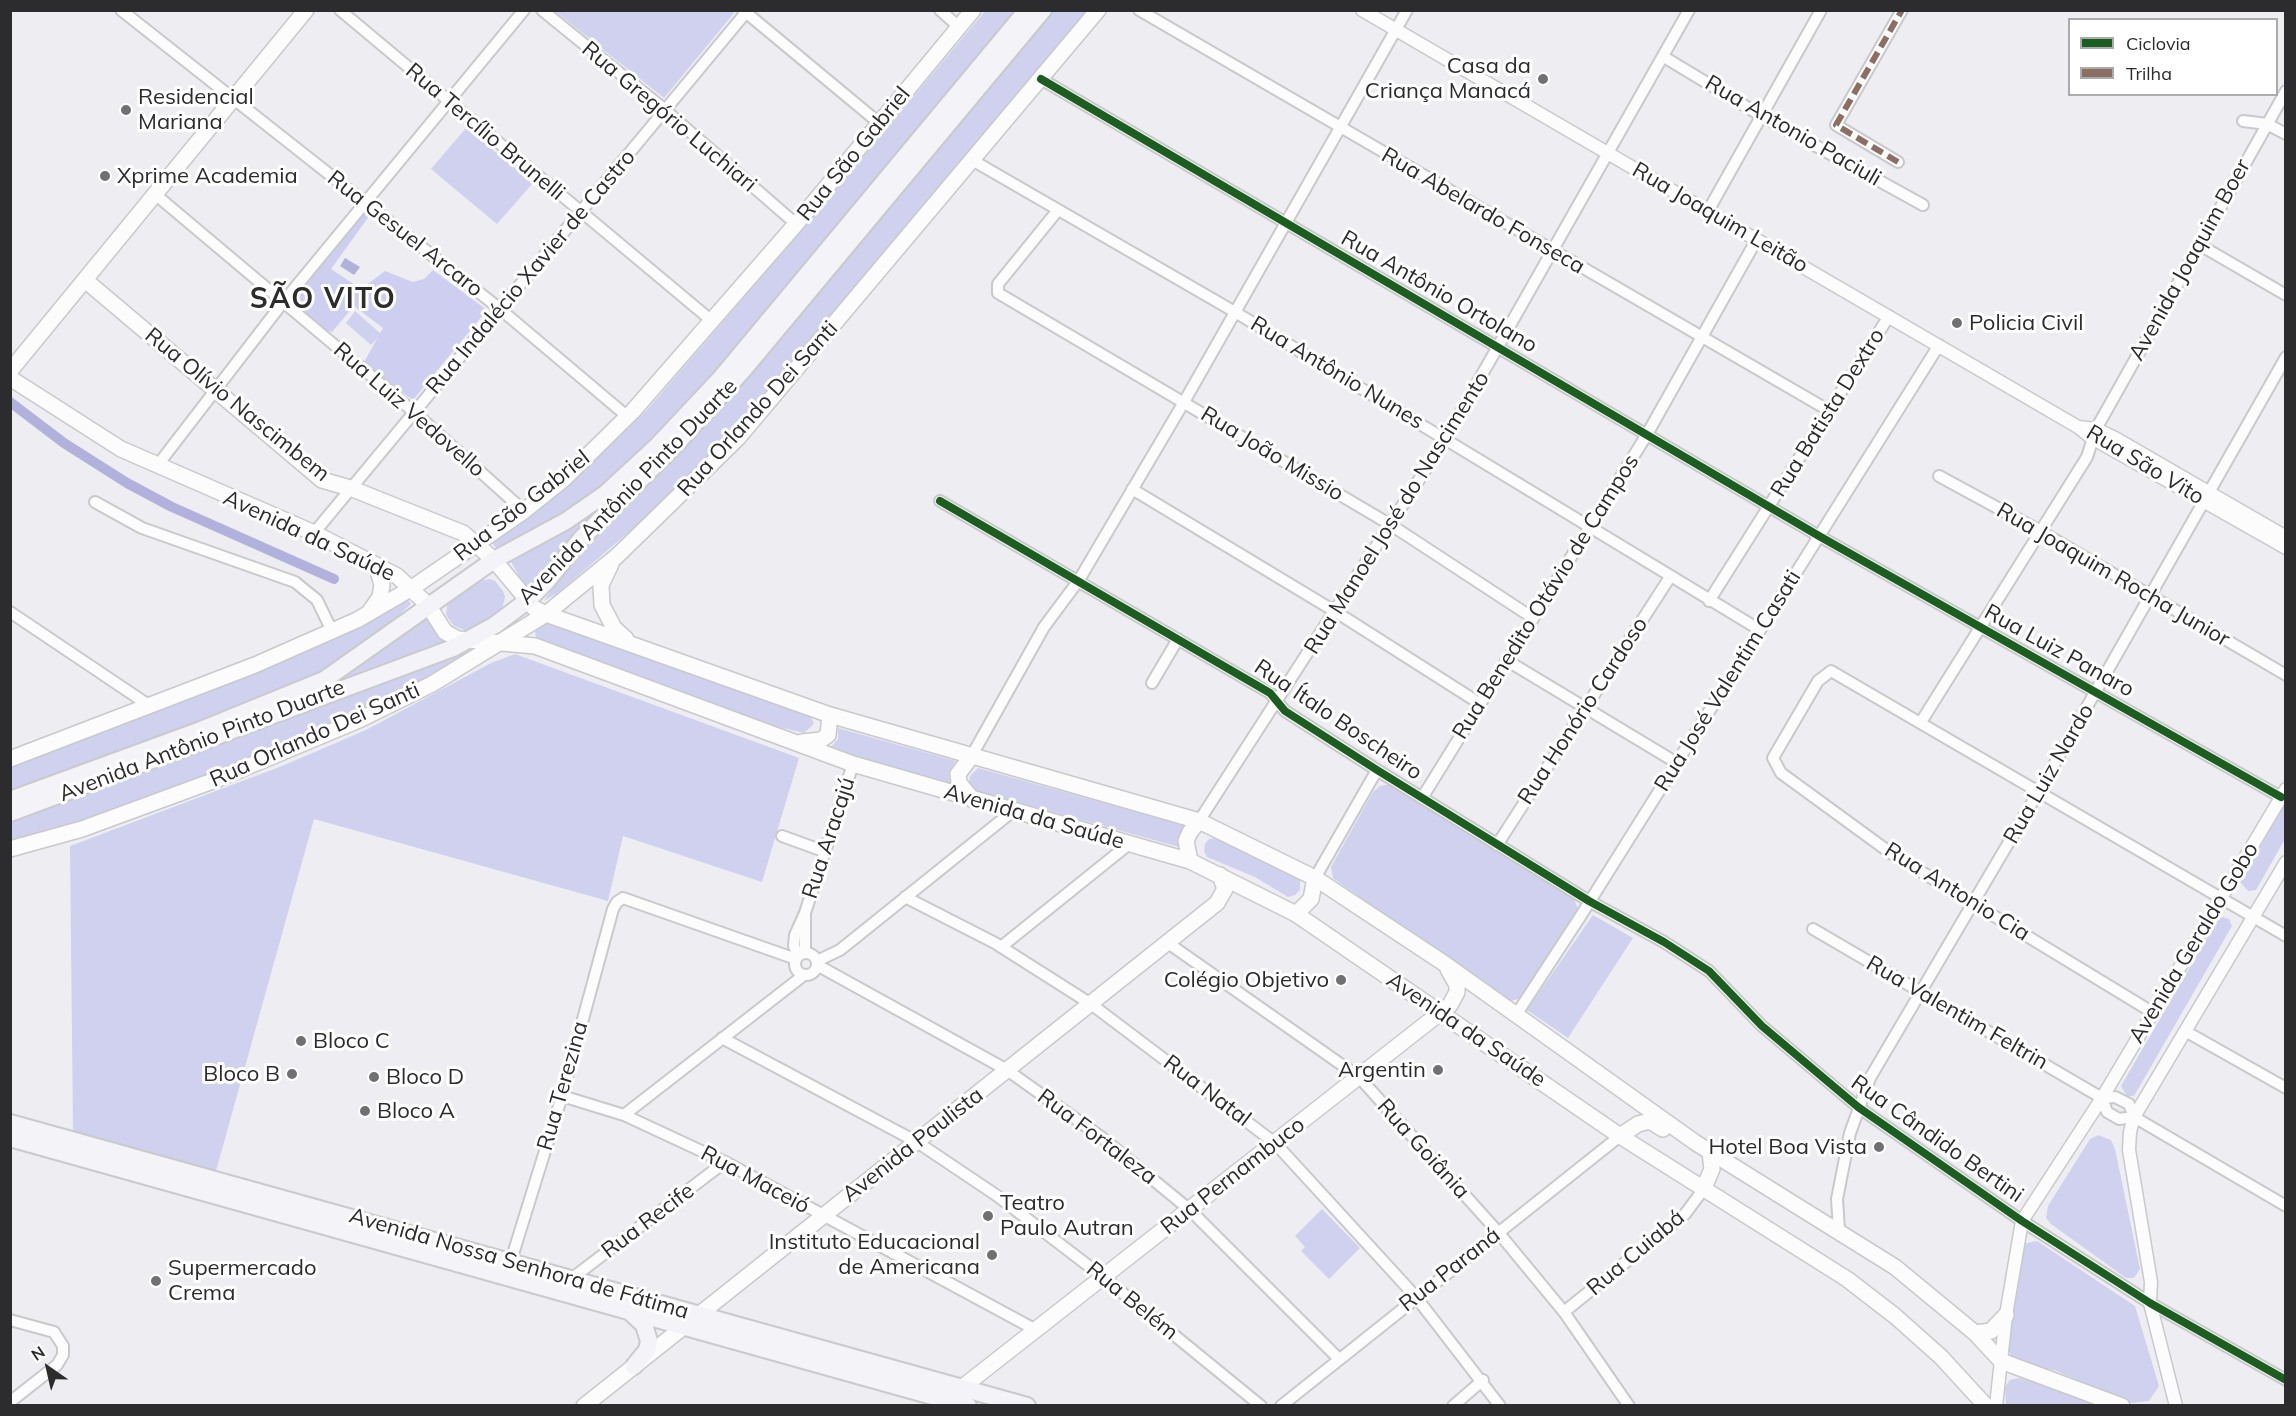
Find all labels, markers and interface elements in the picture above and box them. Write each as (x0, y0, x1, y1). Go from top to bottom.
legend (2068, 18, 2278, 96)
text: Ciclovia (2126, 32, 2191, 55)
street label: Rua Gregório Luchiari (576, 36, 762, 198)
place label: Casa da Criança Manacá (1365, 53, 1531, 104)
street label: Rua Tercílio Brunelli (400, 58, 570, 206)
text: Trilha (2126, 62, 2172, 85)
street label: Rua Antonio Paciuli (1700, 70, 1886, 192)
marker: Casa da Criança Manacá (1536, 72, 1550, 86)
street label: Rua São Gabriel (792, 82, 916, 226)
place label: Residencial Mariana (138, 84, 254, 136)
marker: Residencial Mariana (119, 103, 133, 117)
street label: Rua Abelardo Fonseca (1377, 142, 1589, 280)
street label: Rua Indalécio Xavier de Castro (421, 144, 641, 400)
street label: Avenida Joaquim Boer (2124, 155, 2256, 365)
street label: Rua Joaquim Leitão (1627, 157, 1813, 279)
place label: Xprime Academia (117, 163, 298, 189)
street label: Rua Gesuel Arcaro (322, 165, 488, 303)
marker: Xprime Academia (98, 169, 112, 183)
street label: Rua Antônio Ortolano (1336, 225, 1542, 359)
district label: SÃO VITO (250, 283, 396, 317)
place label: Policia Civil (1969, 310, 2083, 336)
street label: Rua Antônio Nunes (1246, 311, 1428, 435)
street label: Rua Orlando Dei Santi (672, 316, 844, 502)
marker: Policia Civil (1950, 316, 1964, 330)
street label: Rua Olívio Nascimbem (139, 322, 335, 488)
street label: Rua Batista Dextro (1766, 324, 1890, 502)
street label: Rua Luiz Vedovello (328, 337, 490, 483)
street label: Rua Manoel José do Nascimento (1299, 367, 1495, 659)
street label: Avenida Antônio Pinto Duarte (513, 374, 743, 610)
street label: Rua João Missio (1196, 401, 1348, 507)
street label: Rua São Vito (2081, 419, 2209, 511)
street label: Rua São Gabriel (449, 445, 595, 567)
street label: Rua Benedito Otávio de Campos (1447, 450, 1645, 744)
street label: Avenida da Saúde (219, 485, 399, 587)
street label: Rua Joaquim Rocha Junior (1992, 497, 2234, 653)
street label: Rua José Valentim Casati (1649, 566, 1807, 796)
street label: Rua Luiz Panaro (1979, 599, 2139, 703)
street label: Rua Honório Cardoso (1513, 612, 1653, 810)
street label: Rua Ítalo Boscheiro (1249, 654, 1427, 786)
street label: Avenida Antônio Pinto Duarte (55, 674, 349, 808)
street label: Rua Orlando Dei Santi (206, 677, 424, 793)
street label: Rua Luiz Nardo (1998, 699, 2100, 849)
street label: Rua Aracajú (797, 774, 861, 902)
street label: Avenida da Saúde (941, 779, 1127, 855)
street label: Rua Antonio Cia (1880, 837, 2034, 947)
street label: Avenida Geraldo Gobo (2124, 838, 2264, 1048)
street label: Rua Valentim Feltrin (1862, 950, 2052, 1076)
place label: Colégio Objetivo (1164, 967, 1329, 993)
street label: Avenida da Saúde (1381, 967, 1551, 1093)
marker: Colégio Objetivo (1334, 973, 1348, 987)
street label: Rua Terezina (532, 1018, 594, 1154)
place label: Bloco C (313, 1028, 390, 1054)
marker: Bloco C (294, 1034, 308, 1048)
street label: Rua Natal (1158, 1050, 1256, 1132)
place label: Argentin (1338, 1057, 1426, 1083)
place label: Bloco B (203, 1061, 280, 1087)
marker: Argentin (1431, 1063, 1445, 1077)
place label: Bloco D (386, 1064, 464, 1090)
marker: Bloco B (285, 1067, 299, 1081)
marker: Bloco D (367, 1070, 381, 1084)
street label: Rua Cândido Bertini (1846, 1070, 2028, 1208)
street label: Avenida Paulista (837, 1082, 989, 1208)
street label: Rua Fortaleza (1032, 1084, 1162, 1190)
street label: Rua Goiânia (1371, 1094, 1475, 1204)
place label: Bloco A (377, 1098, 455, 1124)
marker: Bloco A (358, 1104, 372, 1118)
street label: Rua Pernambuco (1156, 1112, 1310, 1240)
place label: Hotel Boa Vista (1708, 1134, 1867, 1160)
street label: Rua Maceió (696, 1140, 814, 1220)
marker: Hotel Boa Vista (1872, 1140, 1886, 1154)
street label: Rua Recife (597, 1178, 699, 1264)
place label: Teatro Paulo Autran (1000, 1190, 1134, 1242)
street label: Avenida Nossa Senhora de Fátima (346, 1203, 692, 1325)
street label: Rua Cuiabá (1582, 1205, 1690, 1301)
marker: Teatro Paulo Autran (981, 1209, 995, 1223)
street label: Rua Paraná (1394, 1222, 1506, 1318)
place label: Instituto Educacional de Americana (769, 1229, 980, 1280)
marker: Instituto Educacional de Americana (985, 1248, 999, 1262)
place label: Supermercado Crema (168, 1255, 316, 1306)
street label: Rua Belém (1081, 1256, 1183, 1346)
marker: Supermercado Crema (149, 1274, 163, 1288)
north arrow (18, 1338, 78, 1398)
text: N (27, 1341, 49, 1365)

